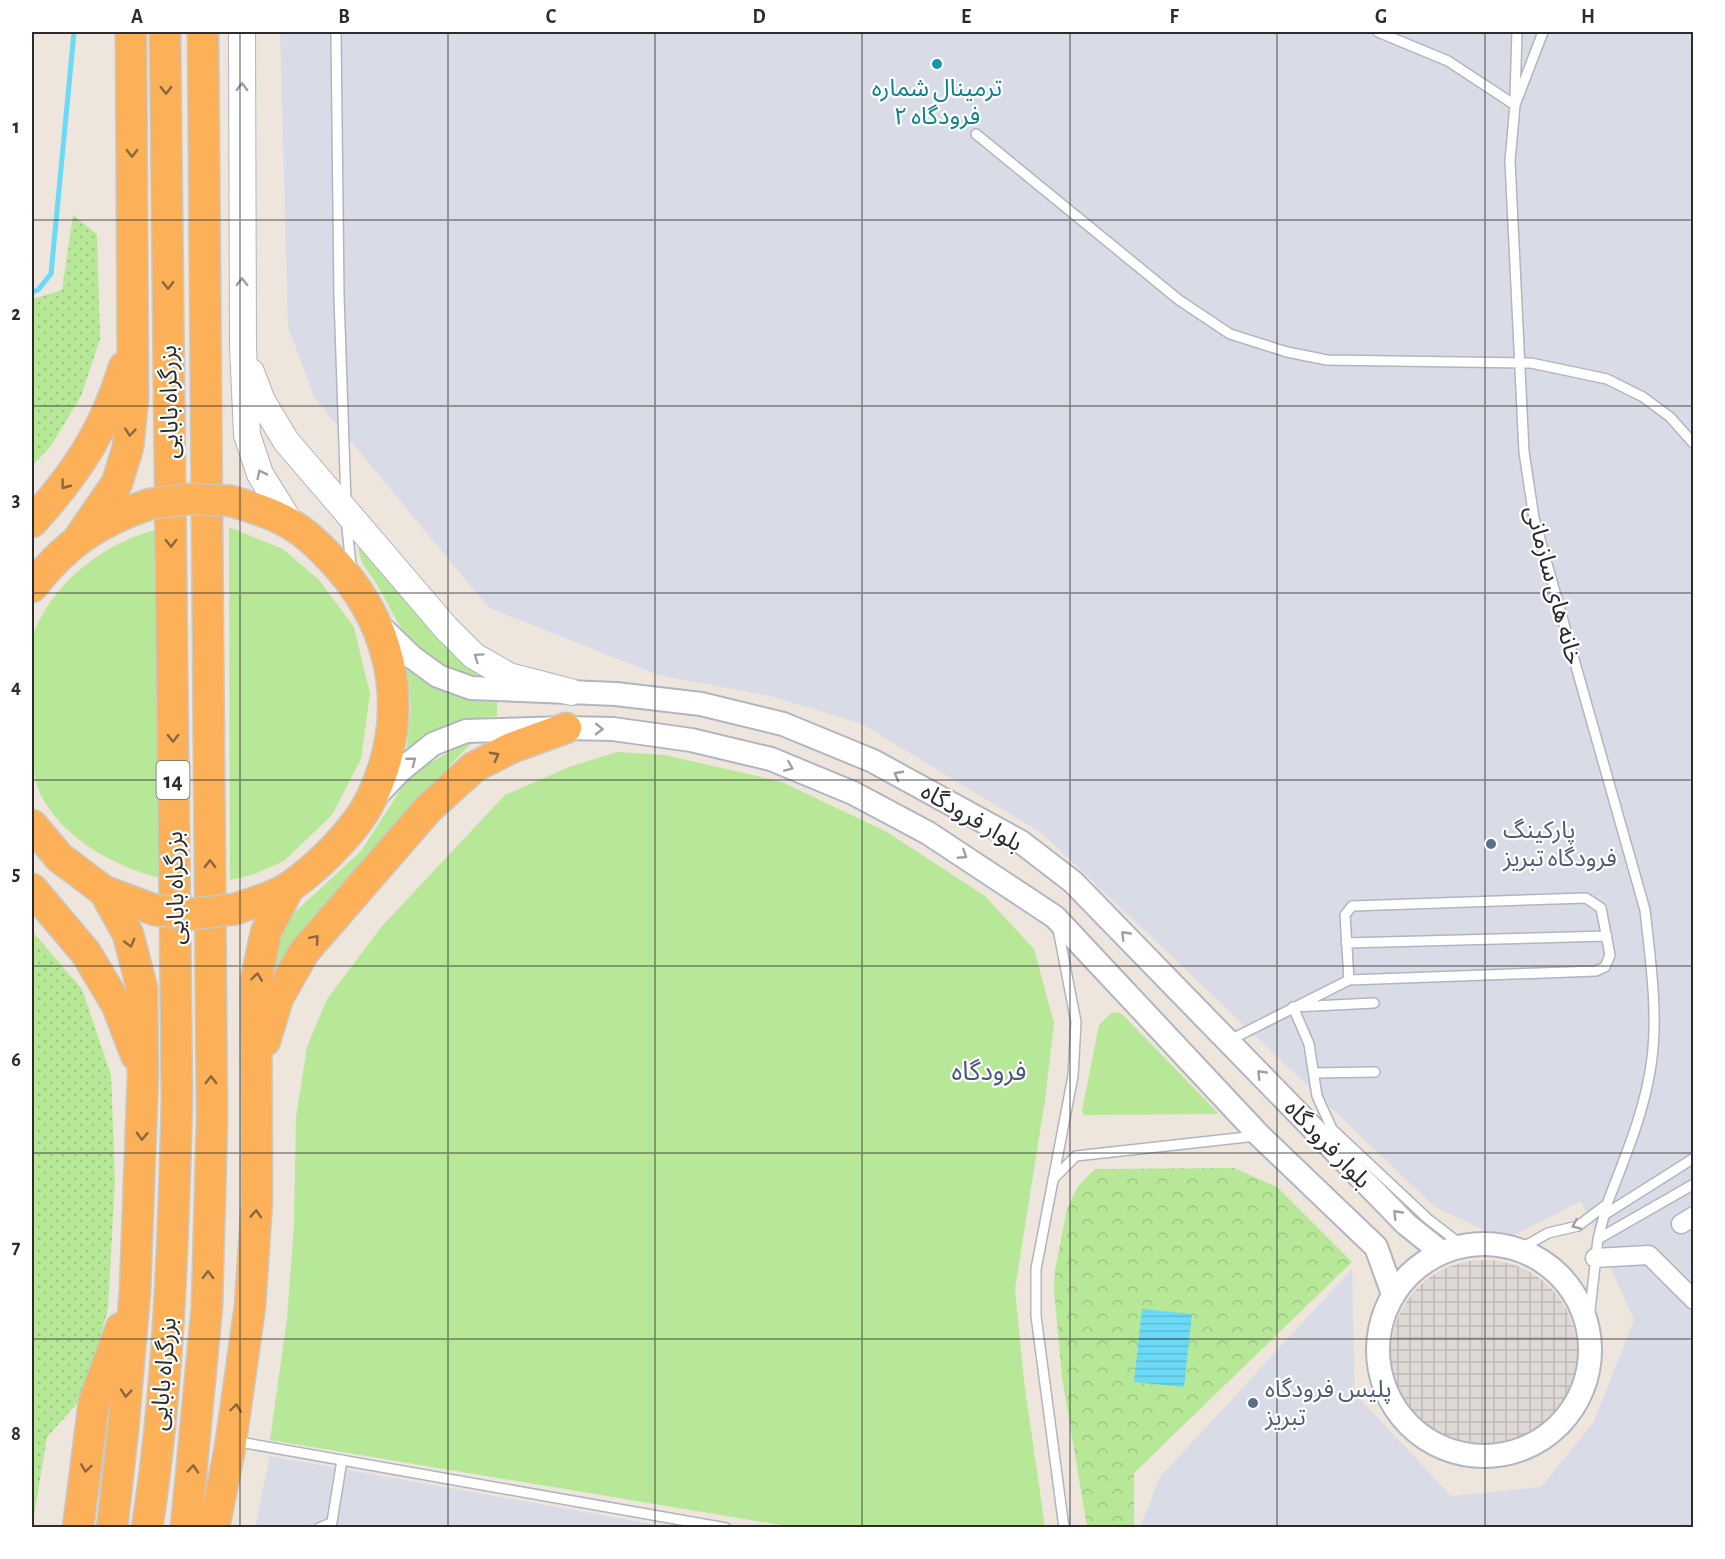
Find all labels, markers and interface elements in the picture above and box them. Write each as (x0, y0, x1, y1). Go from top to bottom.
text: A (131, 7, 143, 27)
text: B (338, 7, 350, 27)
text: C (546, 7, 557, 27)
text: D (752, 7, 766, 27)
text: E (961, 7, 971, 27)
text: F (1169, 7, 1179, 27)
text: G (1375, 7, 1387, 27)
text: H (1581, 7, 1595, 27)
marker: ترمينال شماره ۲ فرودگاه (930, 57, 944, 71)
place label: ترمينال شماره ۲ فرودگاه (872, 77, 1002, 130)
one-way arrow (236, 83, 248, 92)
one-way arrow (160, 85, 172, 94)
text: 1 (12, 117, 20, 137)
one-way arrow (126, 148, 138, 157)
one-way arrow (236, 278, 248, 287)
one-way arrow (162, 280, 174, 289)
text: 2 (11, 304, 21, 324)
street label: بزرگراه بابایی (156, 345, 184, 459)
one-way arrow (124, 427, 137, 436)
one-way arrow (257, 470, 269, 481)
one-way arrow (61, 478, 72, 489)
text: 3 (12, 490, 20, 510)
street label: خانه های سازمانی (1519, 503, 1586, 668)
one-way arrow (165, 538, 177, 547)
one-way arrow (473, 653, 484, 664)
text: 4 (11, 677, 21, 697)
one-way arrow (594, 723, 603, 735)
one-way arrow (167, 733, 179, 742)
one-way arrow (489, 752, 500, 763)
one-way arrow (406, 757, 417, 768)
one-way arrow (783, 760, 794, 772)
road number: 14 (156, 761, 190, 799)
one-way arrow (894, 771, 905, 782)
street label: بلوار فرودگاه (916, 778, 1027, 857)
place label: پارکینگ فرودگاه تبریز (1502, 818, 1617, 872)
street label: بزرگراه بابایی (162, 831, 190, 945)
marker: پارکینگ فرودگاه تبریز (1484, 837, 1498, 851)
one-way arrow (956, 848, 967, 859)
one-way arrow (203, 860, 216, 869)
text: 5 (12, 864, 20, 884)
one-way arrow (1121, 931, 1132, 942)
one-way arrow (308, 935, 319, 946)
one-way arrow (123, 937, 135, 948)
one-way arrow (251, 973, 263, 982)
text: 6 (11, 1050, 21, 1070)
district label: فرودگاه (952, 1058, 1026, 1086)
one-way arrow (1257, 1071, 1268, 1082)
one-way arrow (205, 1076, 217, 1085)
street label: بلوار فرودگاه (1279, 1095, 1376, 1194)
one-way arrow (135, 1131, 148, 1140)
one-way arrow (250, 1210, 263, 1219)
one-way arrow (1393, 1211, 1404, 1222)
one-way arrow (1571, 1218, 1582, 1230)
text: 7 (12, 1237, 21, 1257)
one-way arrow (202, 1271, 214, 1280)
street label: بزرگراه بابایی (146, 1316, 182, 1432)
place label: پلیس فرودگاه تبریز (1264, 1377, 1392, 1431)
one-way arrow (120, 1389, 133, 1398)
marker: پلیس فرودگاه تبریز (1246, 1396, 1260, 1410)
one-way arrow (229, 1403, 242, 1413)
text: 8 (11, 1424, 21, 1444)
one-way arrow (80, 1463, 92, 1472)
one-way arrow (186, 1465, 199, 1474)

